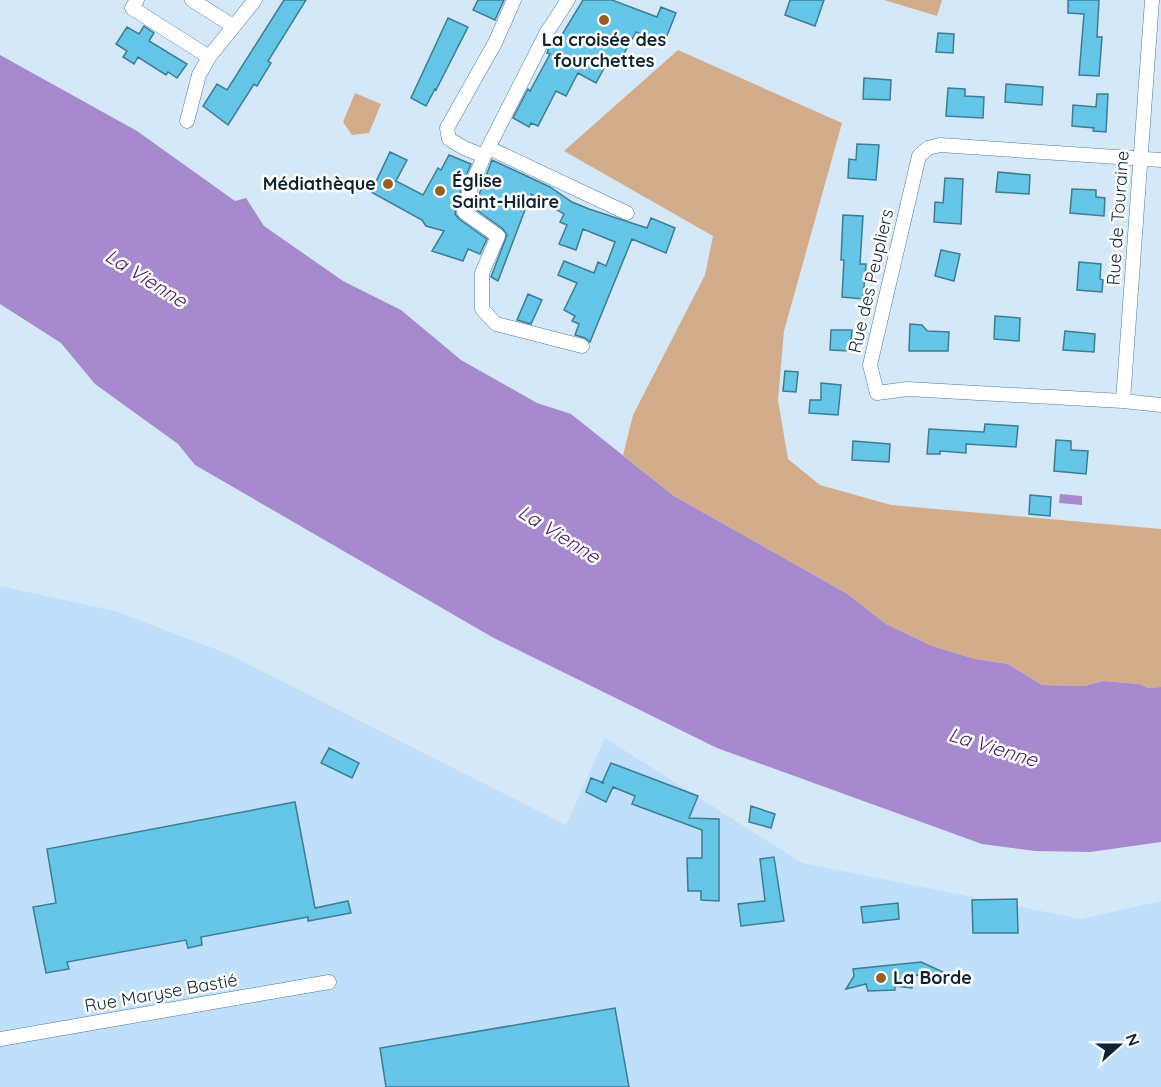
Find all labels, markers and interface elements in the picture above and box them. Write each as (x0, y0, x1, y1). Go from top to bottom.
marker: La croisée des fourchettes (597, 13, 611, 27)
place label: La croisée des fourchettes (542, 28, 666, 72)
street label: Rue de Touraine (1101, 150, 1134, 286)
place label: Église Saint-Hilaire (452, 169, 559, 213)
place label: Médiathèque (263, 172, 376, 195)
marker: Médiathèque (381, 177, 395, 191)
marker: Église Saint-Hilaire (433, 184, 447, 198)
street label: Rue des Peupliers (843, 207, 898, 355)
water label: La Vienne (101, 243, 192, 313)
water label: La Vienne (514, 499, 605, 569)
water label: La Vienne (946, 721, 1041, 772)
place label: La Borde (893, 966, 972, 989)
street label: Rue Maryse Bastié (83, 968, 239, 1017)
marker: La Borde (874, 971, 888, 985)
north arrow (1089, 1015, 1149, 1075)
text: N (1122, 1031, 1144, 1049)

